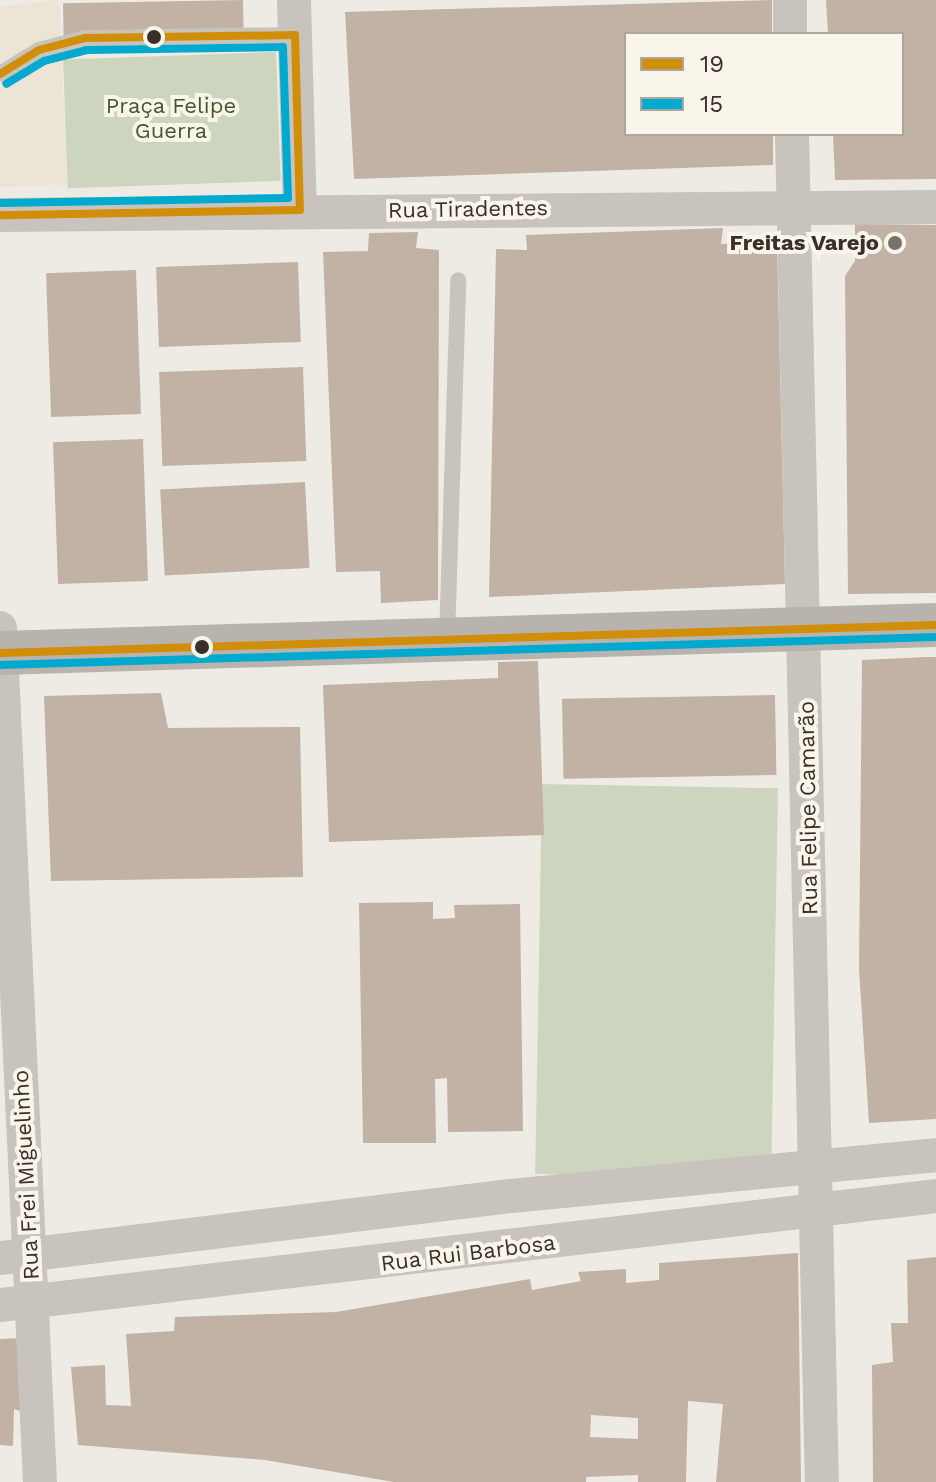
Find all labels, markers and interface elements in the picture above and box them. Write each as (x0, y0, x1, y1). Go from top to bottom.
unlabelled marker (146, 29, 162, 45)
legend (624, 32, 904, 136)
text: 19 (700, 50, 724, 78)
text: 15 (700, 90, 723, 118)
park label: Praça Felipe Guerra (106, 92, 236, 144)
street label: Rua Tiradentes (387, 194, 549, 224)
place label: Freitas Varejo (729, 230, 879, 256)
marker: Freitas Varejo (886, 234, 904, 252)
unlabelled marker (194, 639, 210, 655)
street label: Rua Felipe Camarão (793, 700, 823, 916)
street label: Rua Frei Miguelinho (7, 1069, 45, 1281)
street label: Rua Rui Barbosa (379, 1229, 557, 1277)

